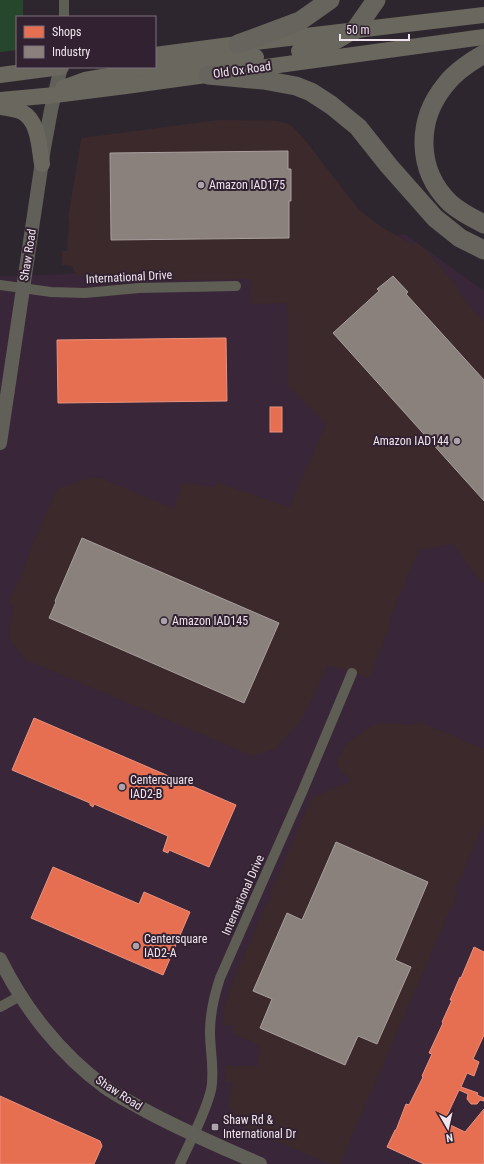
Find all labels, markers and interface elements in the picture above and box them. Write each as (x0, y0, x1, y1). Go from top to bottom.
legend (16, 16, 156, 68)
scale bar (340, 16, 409, 42)
text: 50 m (346, 23, 370, 37)
text: Shops (52, 25, 81, 39)
text: Industry (52, 45, 90, 59)
street label: Old Ox Road (212, 59, 272, 81)
place label: Amazon IAD175 (209, 178, 285, 192)
marker: Amazon IAD175 (196, 180, 206, 190)
street label: Shaw Road (17, 228, 39, 282)
street label: International Drive (85, 268, 173, 286)
place label: Amazon IAD144 (373, 434, 449, 448)
marker: Amazon IAD144 (452, 436, 462, 446)
place label: Amazon IAD145 (172, 614, 248, 628)
marker: Amazon IAD145 (159, 616, 169, 626)
place label: Centersquare IAD2-B (130, 773, 194, 801)
marker: Centersquare IAD2-B (117, 782, 127, 792)
street label: International Drive (219, 852, 267, 937)
place label: Centersquare IAD2-A (144, 932, 208, 960)
marker: Centersquare IAD2-A (131, 941, 141, 951)
street label: Shaw Road (93, 1073, 145, 1113)
north arrow (428, 1108, 468, 1148)
place label: Shaw Rd & International Dr (223, 1113, 296, 1141)
marker: Shaw Rd & International Dr (210, 1122, 220, 1132)
text: N (445, 1130, 454, 1144)

